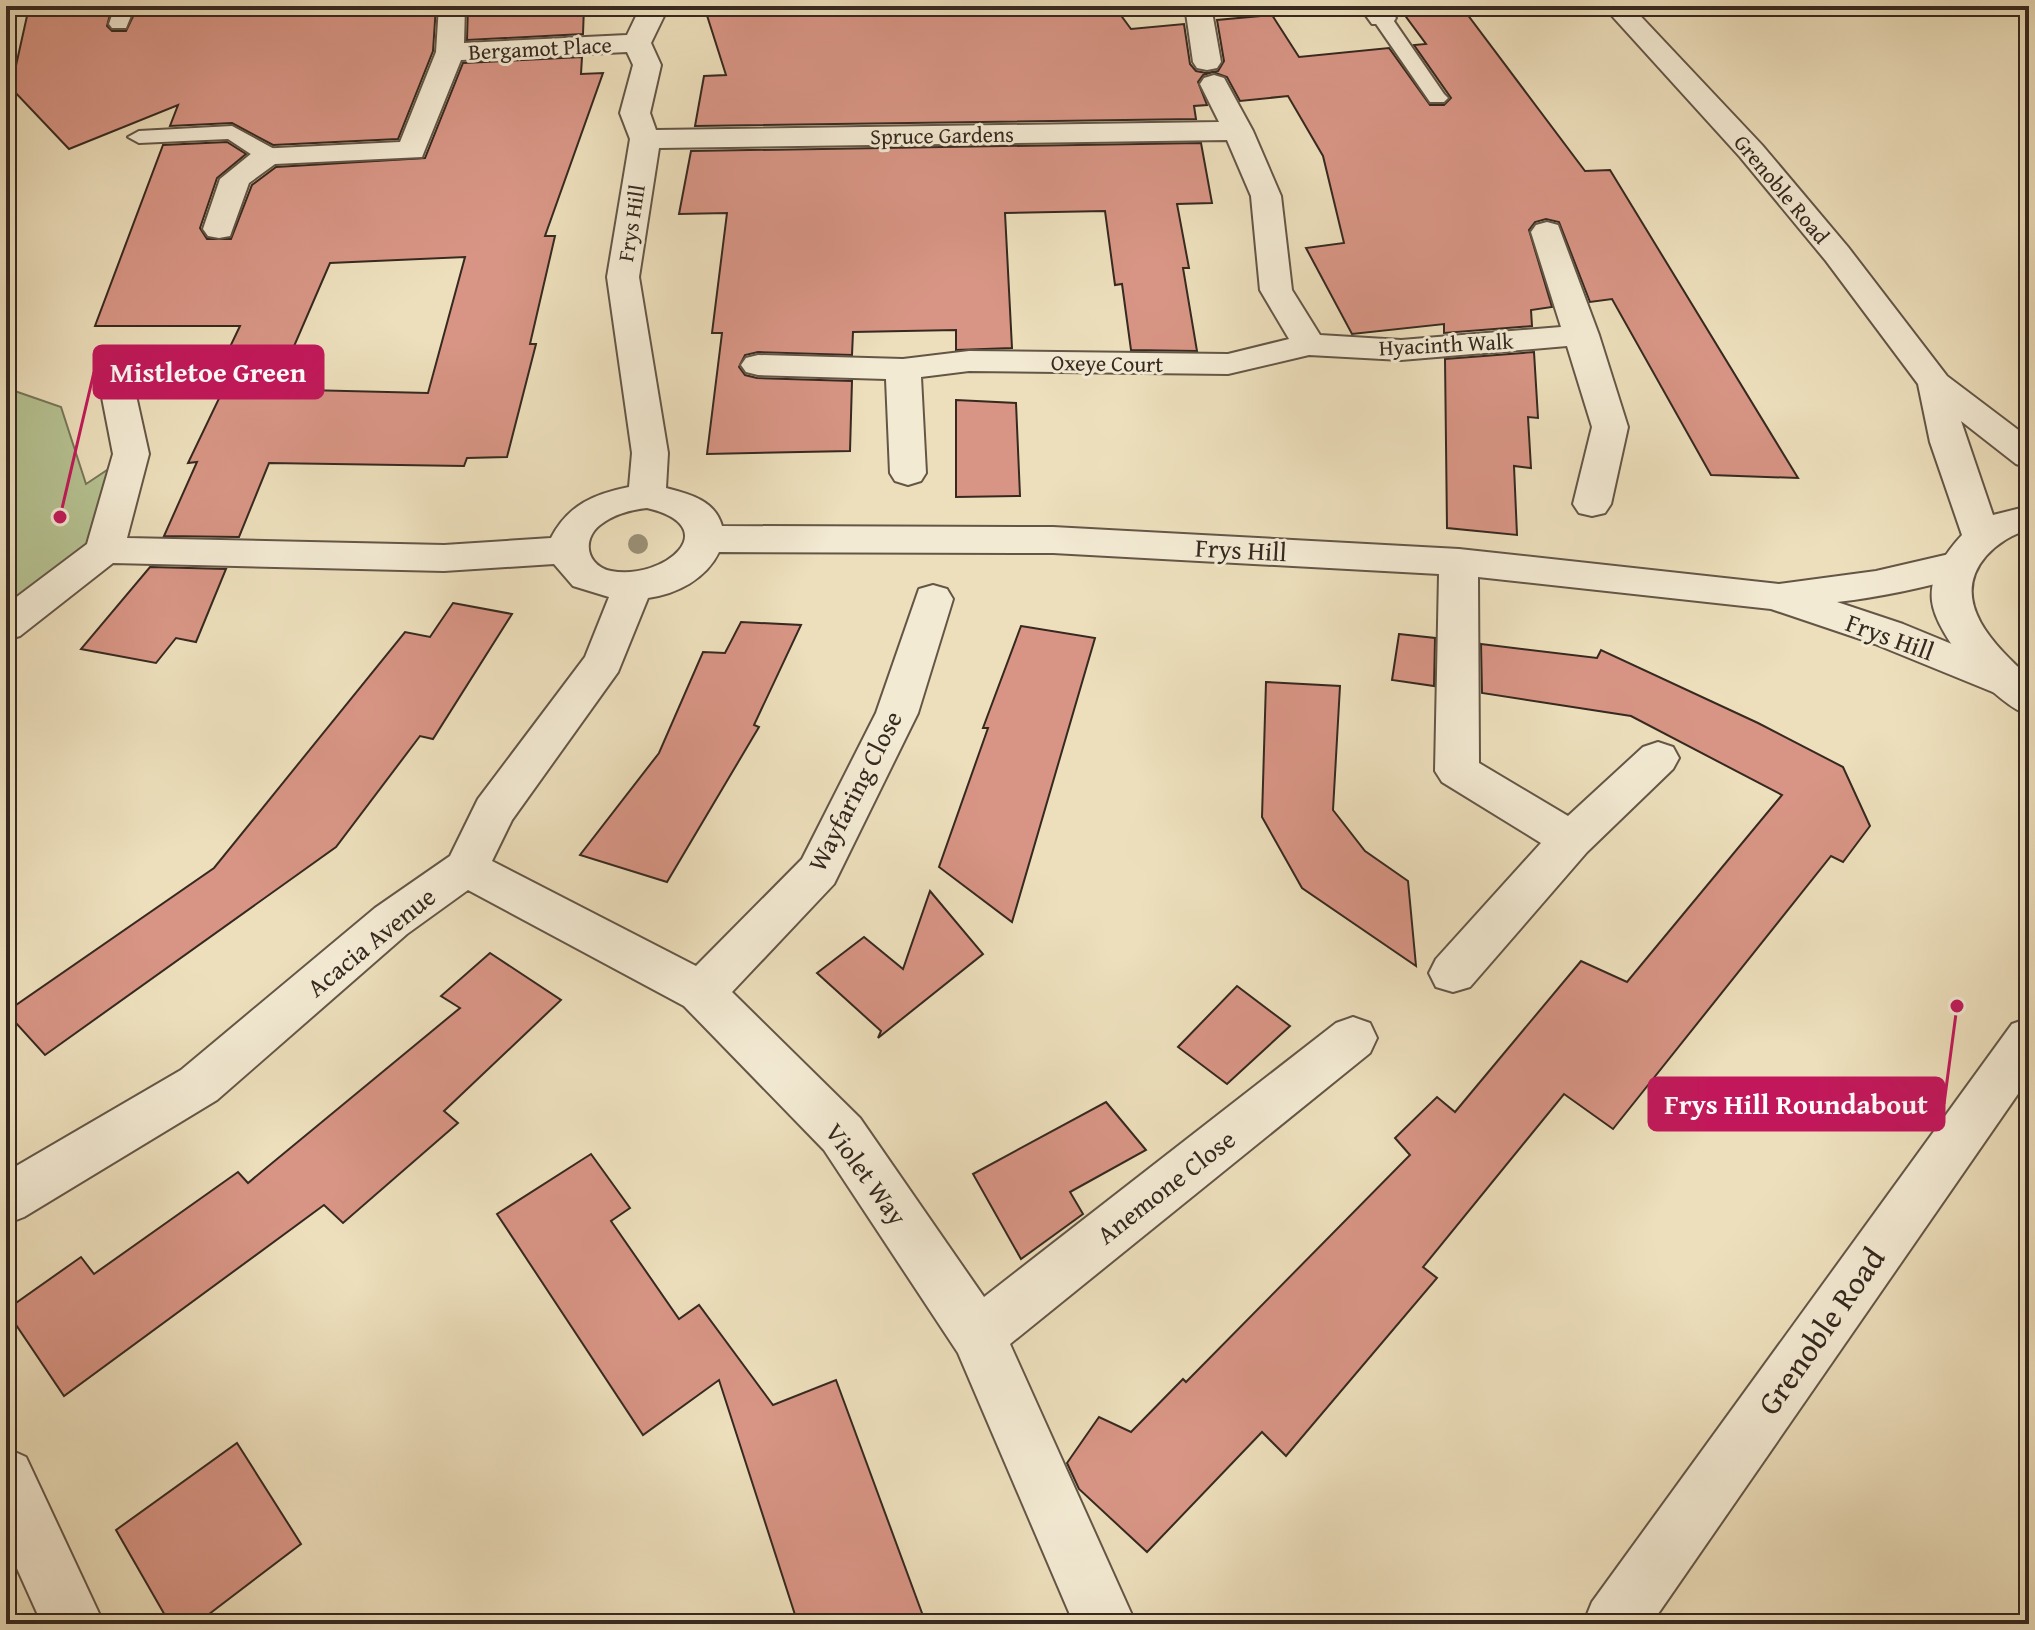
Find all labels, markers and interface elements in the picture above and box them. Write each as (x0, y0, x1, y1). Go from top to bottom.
street label: Bergamot Place (468, 28, 612, 68)
street label: Spruce Gardens (870, 118, 1014, 152)
street label: Grenoble Road (1727, 127, 1838, 251)
street label: Frys Hill (609, 182, 653, 264)
street label: Hyacinth Walk (1378, 324, 1515, 363)
callout: Mistletoe Green (94, 346, 323, 398)
street label: Oxeye Court (1051, 346, 1164, 380)
text: Mistletoe Green (110, 351, 307, 392)
street label: Frys Hill (1194, 528, 1288, 571)
street label: Frys Hill (1840, 603, 1940, 671)
street label: Wayfaring Close (797, 704, 912, 878)
street label: Acacia Avenue (298, 877, 444, 1006)
callout: Frys Hill Roundabout (1649, 1078, 1944, 1130)
text: Frys Hill Roundabout (1664, 1083, 1928, 1124)
street label: Violet Way (816, 1114, 917, 1233)
street label: Anemone Close (1088, 1120, 1243, 1253)
street label: Grenoble Road (1745, 1237, 1896, 1424)

